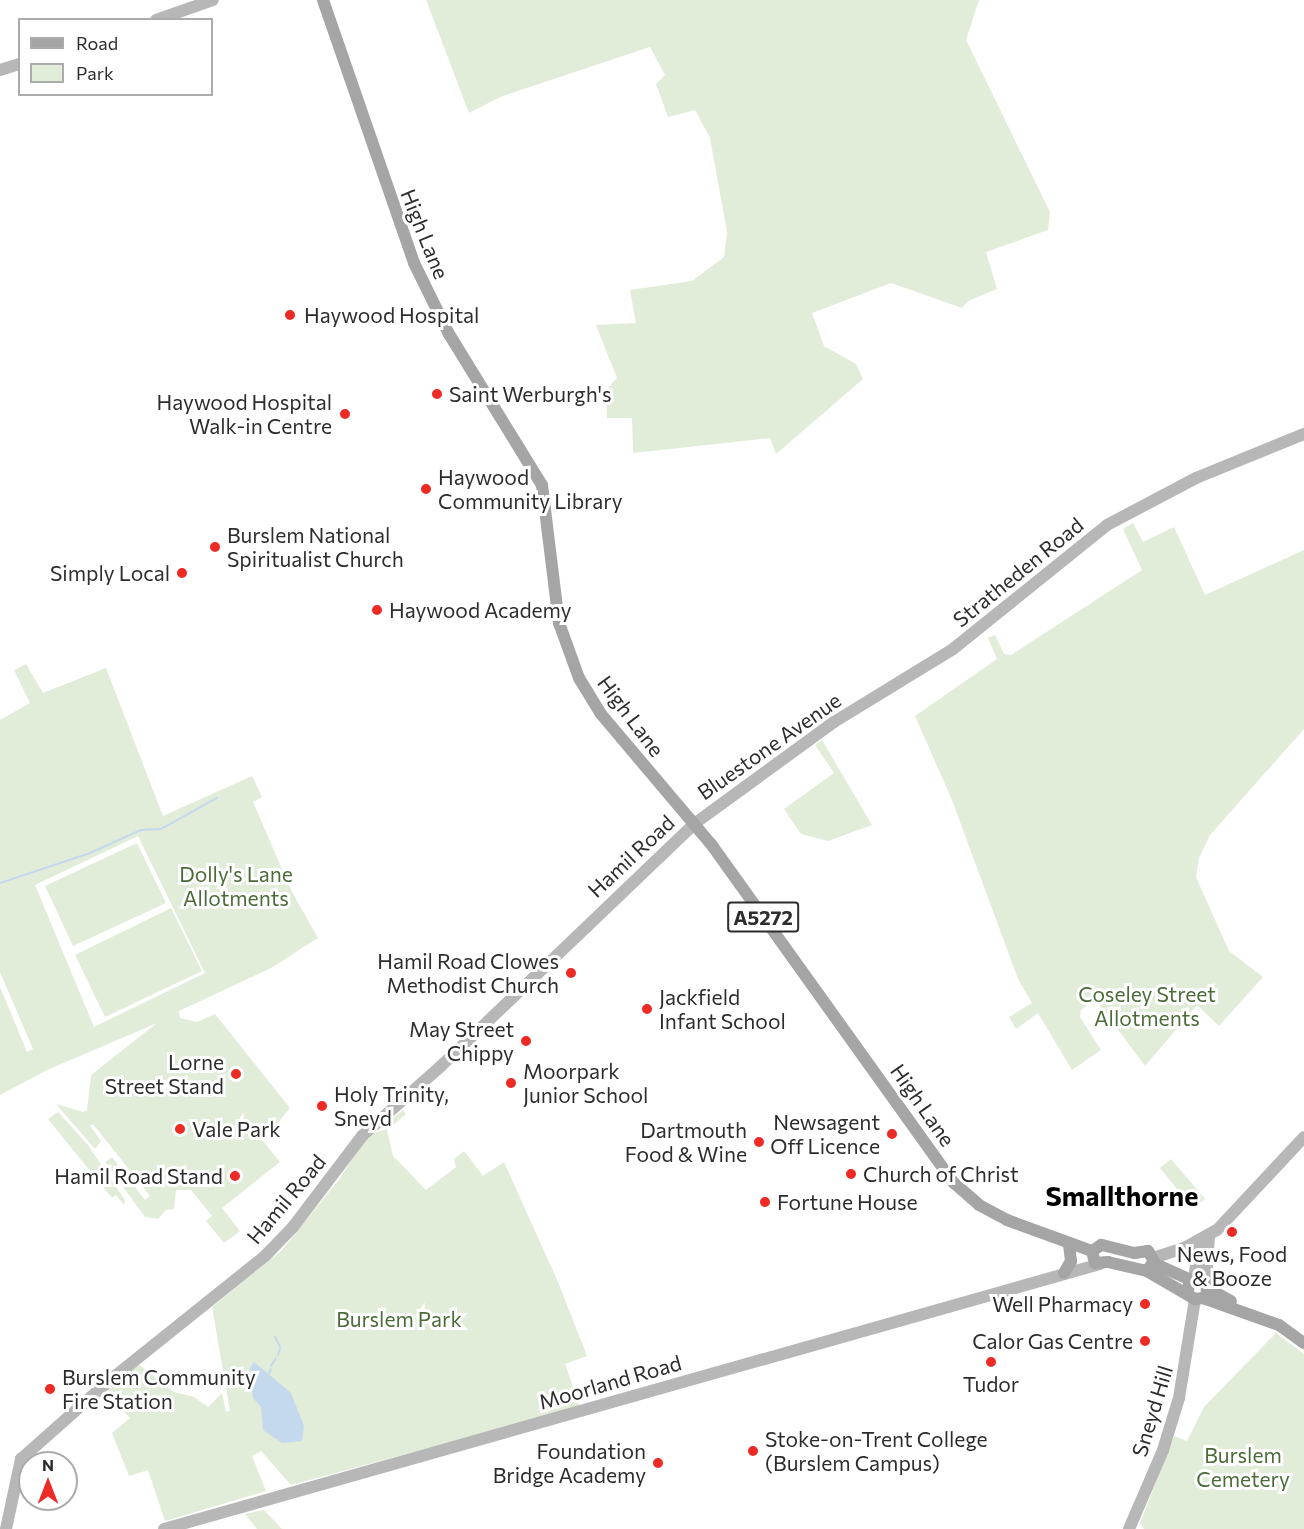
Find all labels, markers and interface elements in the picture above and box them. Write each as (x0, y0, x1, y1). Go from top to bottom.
legend (18, 18, 213, 96)
text: Road (76, 32, 118, 54)
text: Park (76, 62, 114, 84)
street label: High Lane (396, 185, 454, 283)
place label: Haywood Hospital (304, 302, 479, 328)
marker: Haywood Hospital (281, 306, 299, 324)
place label: Saint Werburgh's (449, 381, 612, 407)
marker: Saint Werburgh's (430, 387, 444, 401)
place label: Haywood Hospital Walk-in Centre (157, 389, 332, 439)
marker: Haywood Hospital Walk-in Centre (336, 405, 354, 423)
place label: Haywood Community Library (438, 464, 622, 514)
marker: Haywood Community Library (419, 482, 433, 496)
street label: Stratheden Road (948, 512, 1088, 632)
place label: Burslem National Spiritualist Church (227, 522, 404, 572)
marker: Burslem National Spiritualist Church (208, 540, 222, 554)
place label: Simply Local (50, 560, 170, 586)
marker: Simply Local (175, 566, 189, 580)
place label: Haywood Academy (389, 597, 572, 623)
marker: Haywood Academy (370, 603, 384, 617)
street label: High Lane (592, 671, 670, 761)
street label: Bluestone Avenue (692, 687, 846, 805)
street label: Hamil Road (583, 810, 679, 902)
park label: Dolly's Lane Allotments (179, 861, 293, 911)
road number: A5272 (727, 900, 799, 934)
place label: Hamil Road Clowes Methodist Church (377, 948, 559, 998)
marker: Hamil Road Clowes Methodist Church (564, 966, 578, 980)
park label: Coseley Street Allotments (1078, 981, 1216, 1031)
place label: Jackfield Infant School (659, 984, 786, 1034)
marker: Jackfield Infant School (640, 1002, 654, 1016)
place label: May Street Chippy (409, 1016, 514, 1066)
marker: May Street Chippy (519, 1034, 533, 1048)
place label: Lorne Street Stand (105, 1049, 224, 1099)
place label: Moorpark Junior School (523, 1058, 648, 1108)
street label: High Lane (886, 1059, 960, 1151)
marker: Lorne Street Stand (229, 1067, 243, 1081)
marker: Moorpark Junior School (504, 1076, 518, 1090)
place label: Holy Trinity, Sneyd (334, 1081, 449, 1131)
marker: Holy Trinity, Sneyd (315, 1099, 329, 1113)
place label: Newsagent Off Licence (770, 1109, 880, 1159)
place label: Vale Park (192, 1116, 281, 1142)
place label: Dartmouth Food & Wine (625, 1117, 747, 1167)
marker: Vale Park (173, 1122, 187, 1136)
marker: Newsagent Off Licence (885, 1127, 899, 1141)
marker: Dartmouth Food & Wine (752, 1135, 766, 1149)
street label: Hamil Road (241, 1149, 331, 1249)
place label: Church of Christ (863, 1161, 1019, 1187)
place label: Hamil Road Stand (54, 1163, 223, 1189)
marker: Church of Christ (844, 1167, 858, 1181)
marker: Hamil Road Stand (228, 1169, 242, 1183)
district label: Smallthorne (1046, 1180, 1198, 1212)
place label: Fortune House (777, 1189, 918, 1215)
marker: Fortune House (758, 1195, 772, 1209)
marker: News, Food & Booze (1225, 1225, 1239, 1239)
place label: News, Food & Booze (1177, 1241, 1287, 1291)
place label: Well Pharmacy (992, 1291, 1133, 1317)
marker: Well Pharmacy (1138, 1297, 1152, 1311)
park label: Burslem Park (336, 1306, 462, 1332)
place label: Calor Gas Centre (972, 1328, 1133, 1354)
marker: Calor Gas Centre (1138, 1334, 1152, 1348)
street label: Moorland Road (536, 1350, 684, 1414)
marker: Tudor (984, 1355, 998, 1369)
street label: Sneyd Hill (1126, 1363, 1178, 1459)
place label: Burslem Community Fire Station (62, 1364, 256, 1414)
place label: Tudor (963, 1371, 1019, 1397)
marker: Burslem Community Fire Station (43, 1382, 57, 1396)
place label: Stoke-on-Trent College (Burslem Campus) (765, 1426, 988, 1476)
place label: Foundation Bridge Academy (493, 1438, 646, 1488)
park label: Burslem Cemetery (1196, 1442, 1290, 1492)
marker: Stoke-on-Trent College (Burslem Campus) (746, 1444, 760, 1458)
north arrow (18, 1451, 78, 1511)
text: N (42, 1455, 54, 1474)
marker: Foundation Bridge Academy (651, 1456, 665, 1470)

